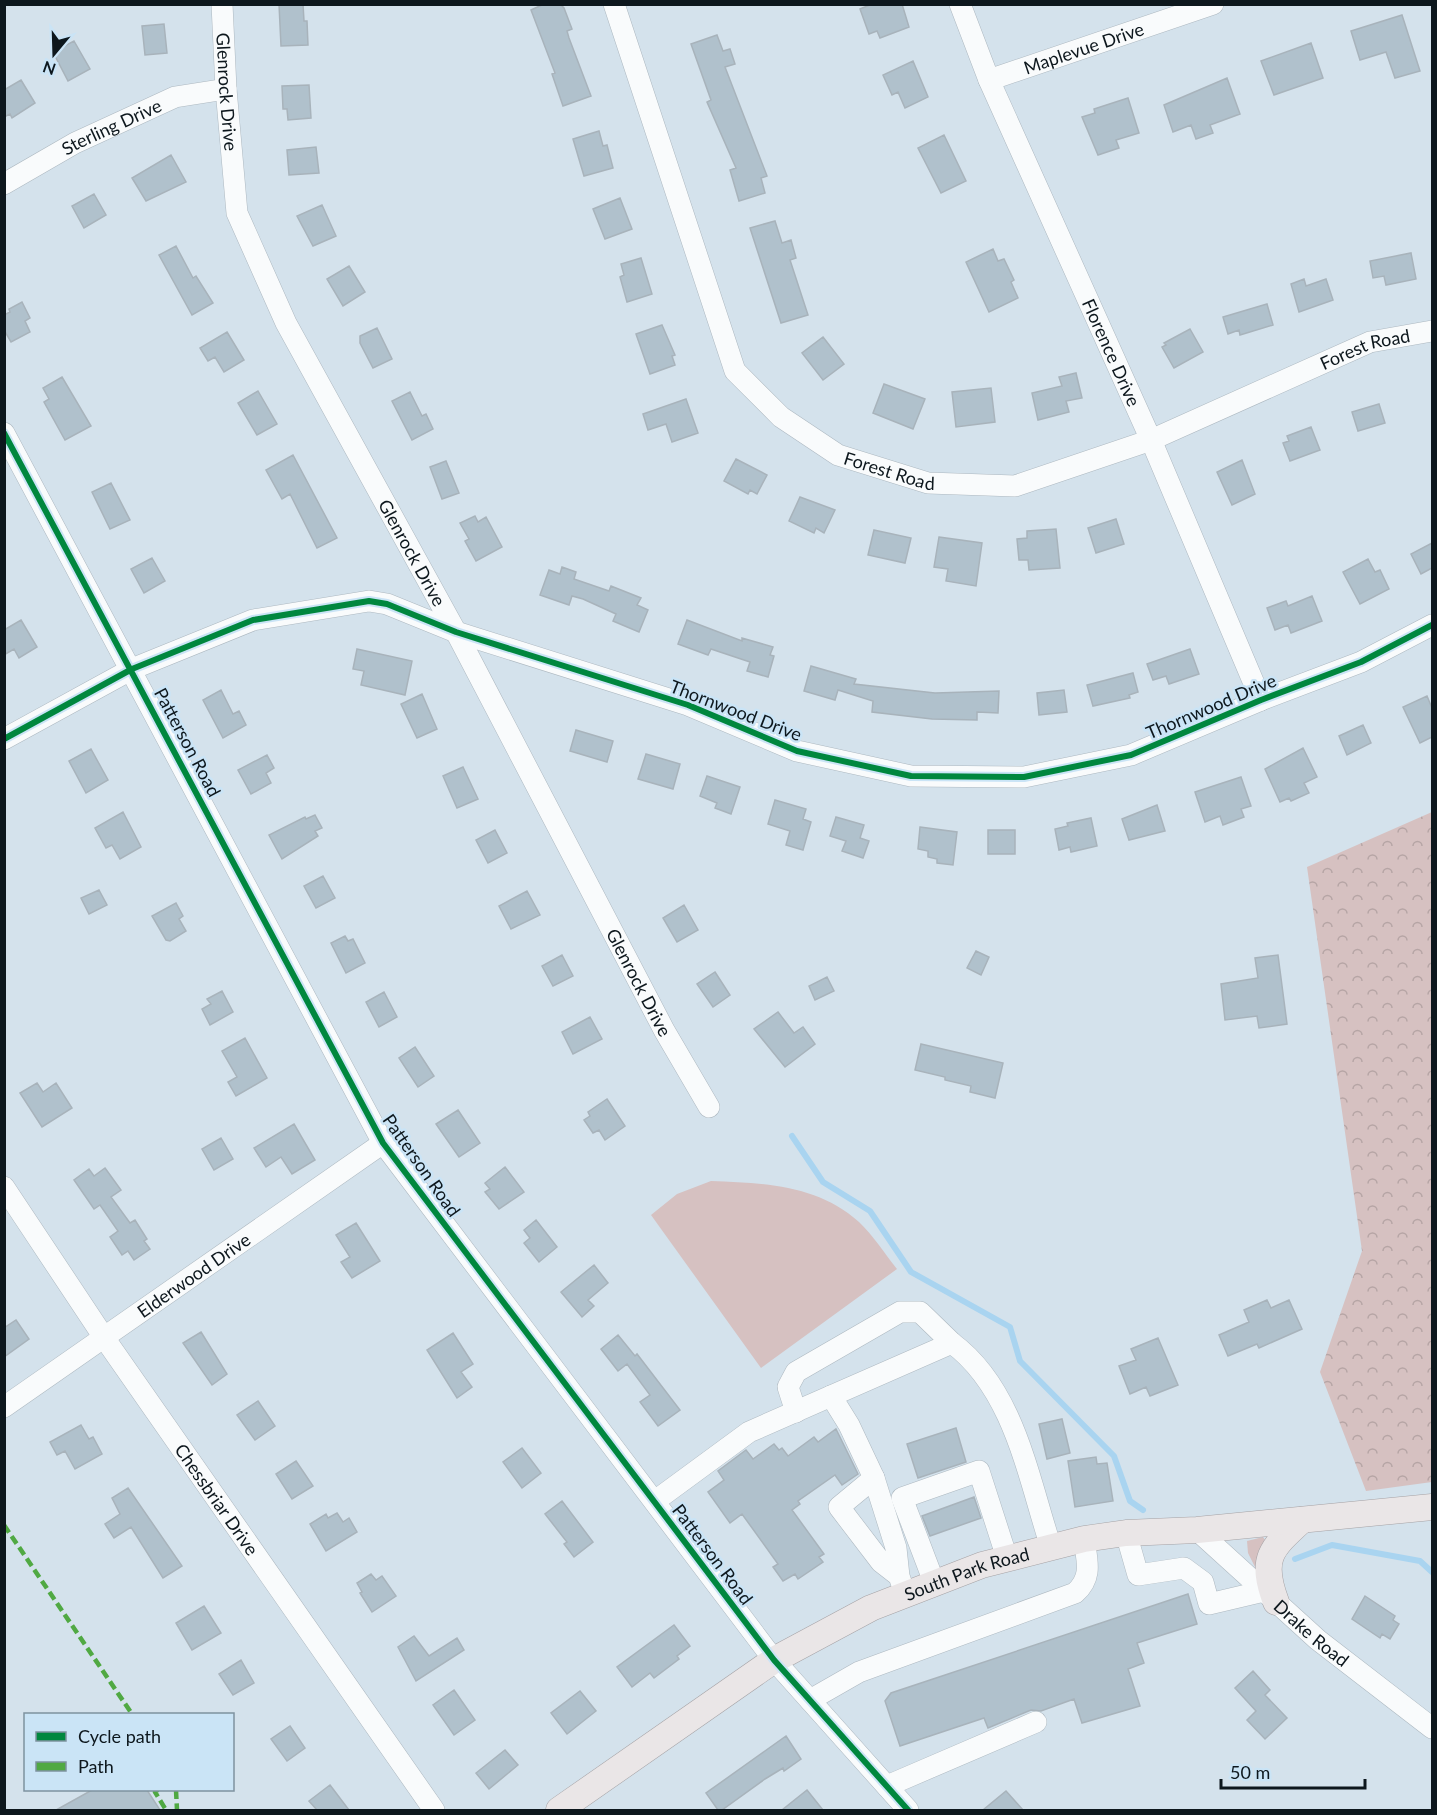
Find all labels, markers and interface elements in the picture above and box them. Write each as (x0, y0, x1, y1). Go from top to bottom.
street label: Maplevue Drive (1021, 17, 1147, 78)
north arrow (24, 24, 84, 84)
street label: Glenrock Drive (212, 32, 242, 152)
text: N (40, 58, 58, 80)
street label: Sterling Drive (58, 94, 165, 159)
street label: Florence Drive (1078, 295, 1145, 410)
street label: Forest Road (1316, 324, 1412, 374)
street label: Forest Road (841, 447, 935, 494)
street label: Glenrock Drive (374, 495, 451, 610)
street label: Thornwood Drive (1143, 669, 1279, 743)
street label: Thornwood Drive (667, 675, 805, 745)
street label: Patterson Road (150, 684, 226, 800)
street label: Glenrock Drive (602, 925, 676, 1040)
street label: Patterson Road (379, 1109, 465, 1221)
street label: Elderwood Drive (133, 1228, 254, 1322)
street label: Chessbriar Drive (170, 1439, 263, 1559)
street label: Patterson Road (668, 1499, 758, 1609)
street label: South Park Road (901, 1542, 1031, 1605)
street label: Drake Road (1270, 1595, 1353, 1671)
legend (24, 1713, 234, 1791)
text: Cycle path (78, 1725, 161, 1747)
scale bar (1221, 1752, 1365, 1790)
text: Path (78, 1755, 114, 1777)
text: 50 m (1230, 1761, 1270, 1783)

